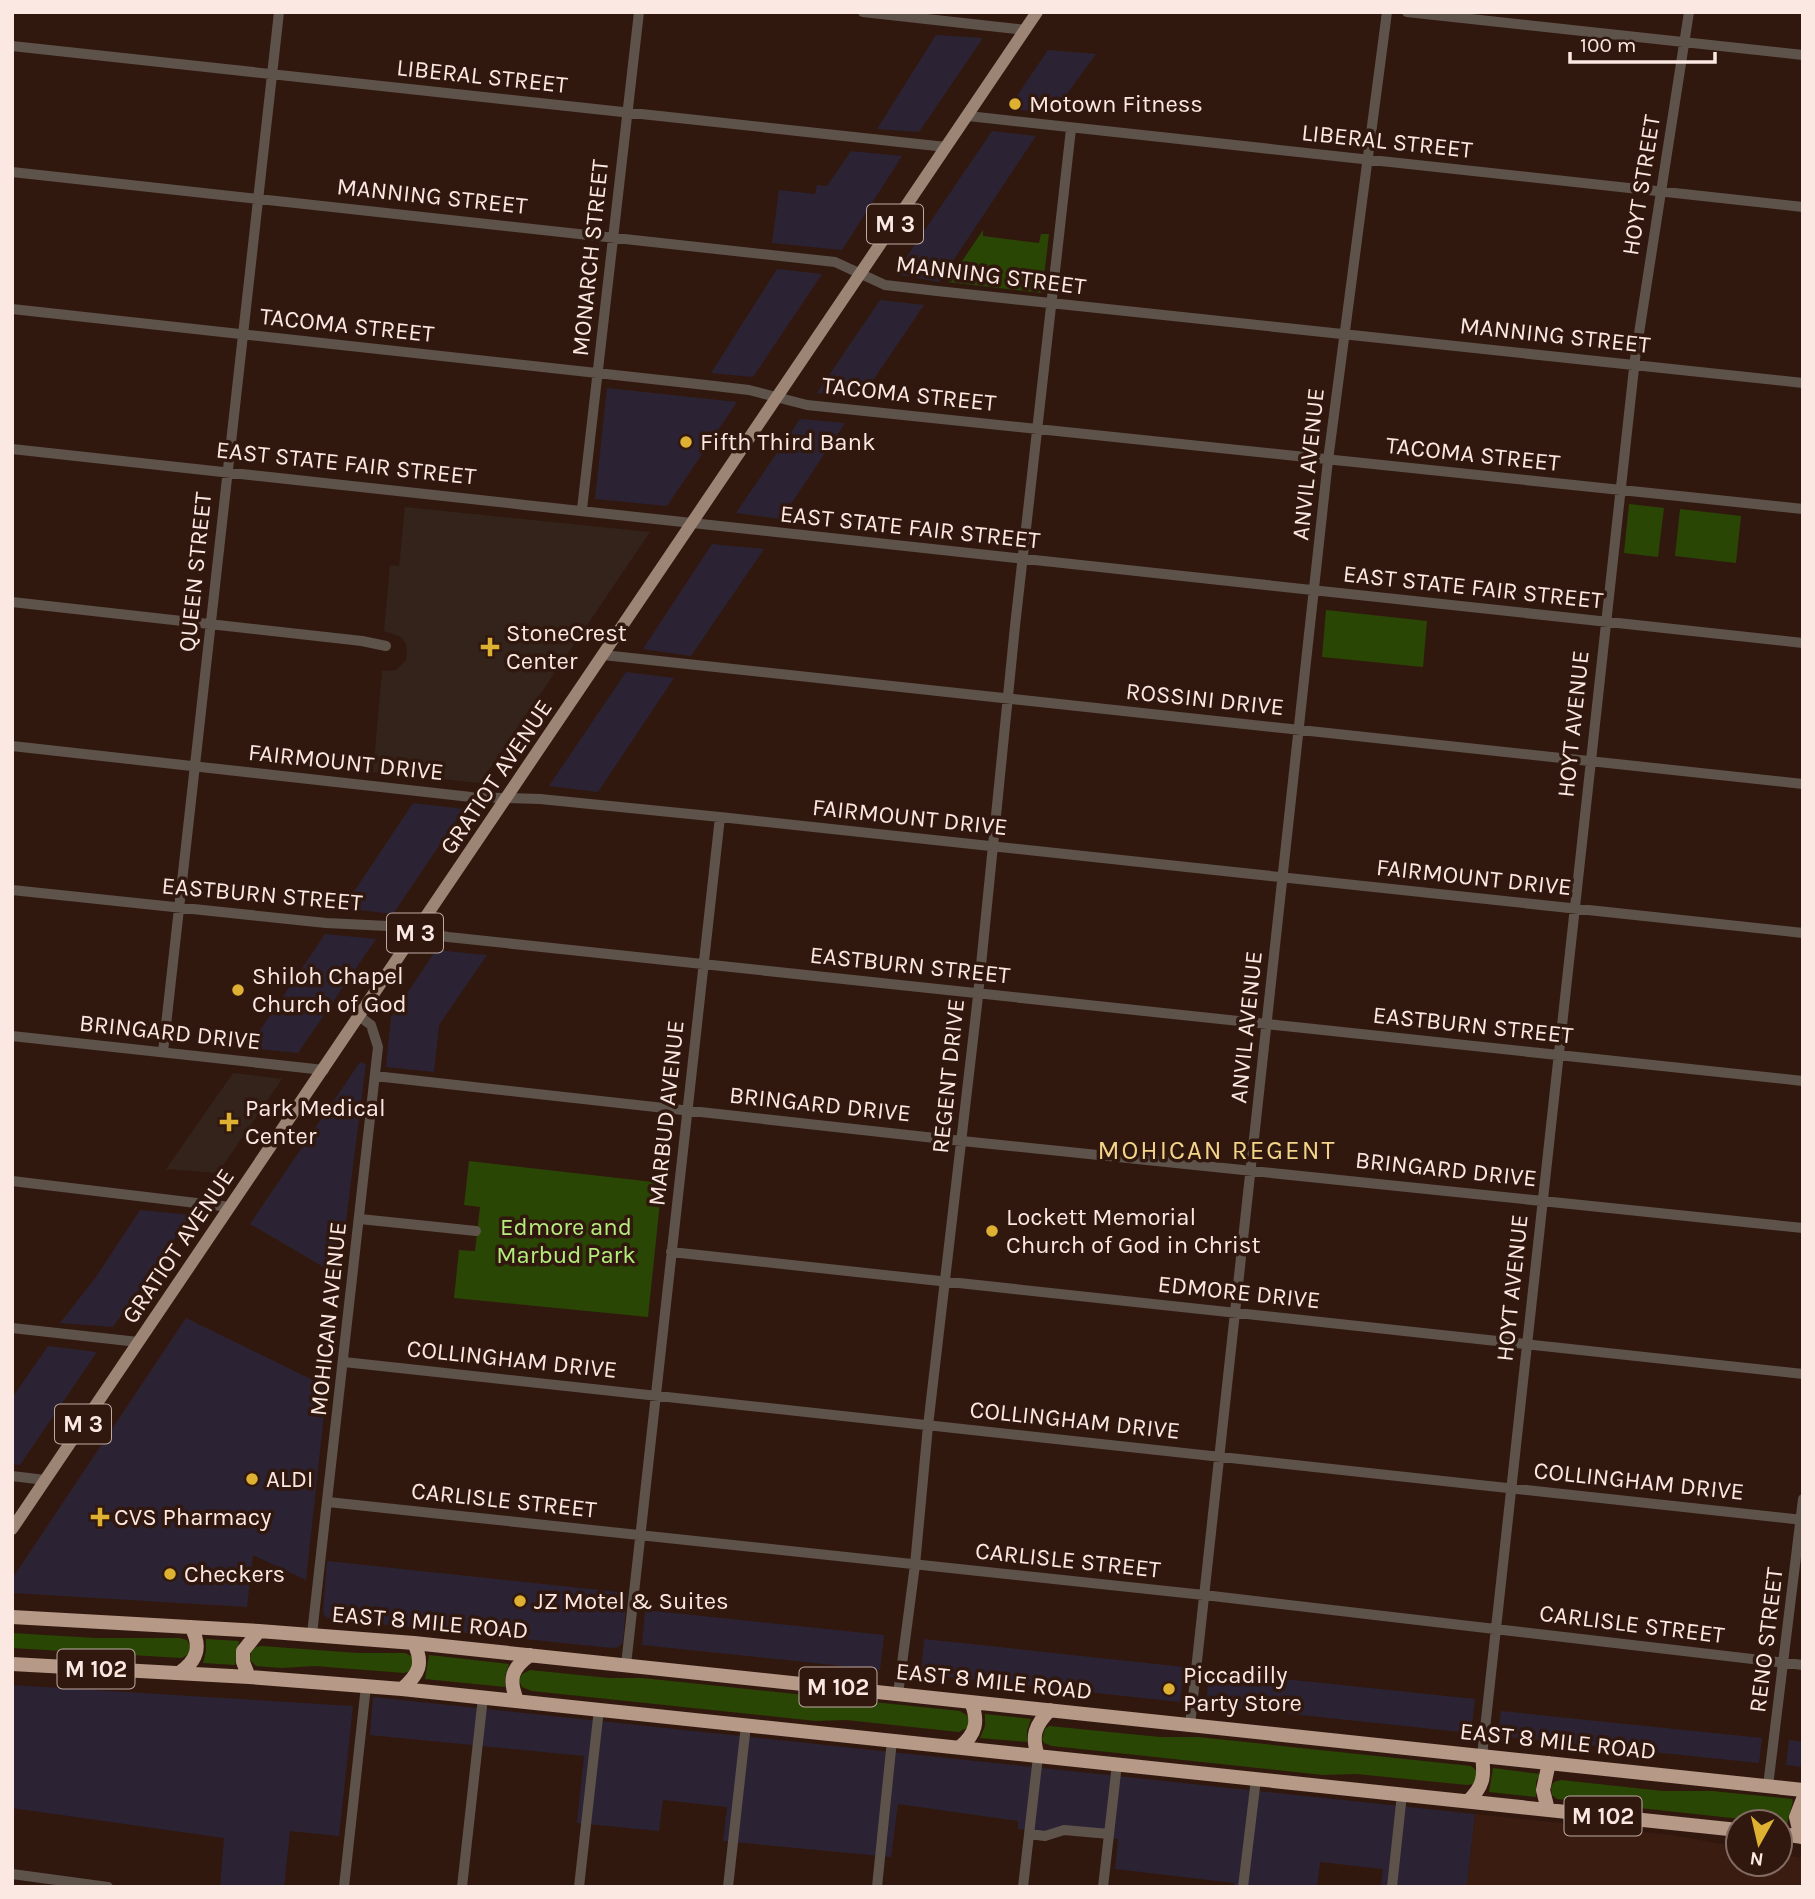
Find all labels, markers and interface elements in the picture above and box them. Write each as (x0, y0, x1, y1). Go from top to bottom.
scale bar (1570, 21, 1715, 65)
text: 100 m (1580, 33, 1637, 57)
street label: LIBERAL STREET (395, 53, 569, 99)
place label: Motown Fitness (1029, 90, 1203, 118)
marker: Motown Fitness (1007, 96, 1023, 112)
street label: HOYT STREET (1616, 113, 1666, 257)
street label: LIBERAL STREET (1300, 118, 1474, 164)
street label: MONARCH STREET (566, 158, 614, 358)
street label: MANNING STREET (335, 172, 529, 220)
road number: M 3 (867, 204, 923, 244)
street label: MANNING STREET (894, 249, 1088, 301)
street label: TACOMA STREET (258, 302, 436, 348)
street label: MANNING STREET (1458, 311, 1652, 359)
street label: TACOMA STREET (820, 371, 998, 417)
street label: ANVIL AVENUE (1286, 386, 1330, 542)
place label: Fifth Third Bank (700, 428, 876, 456)
street label: TACOMA STREET (1384, 431, 1562, 477)
marker: Fifth Third Bank (678, 434, 694, 450)
street label: EAST STATE FAIR STREET (215, 435, 477, 491)
street label: QUEEN STREET (173, 491, 217, 653)
street label: EAST STATE FAIR STREET (779, 499, 1041, 555)
street label: EAST STATE FAIR STREET (1342, 559, 1604, 615)
place label: StoneCrest Center (506, 619, 627, 675)
marker: StoneCrest Center (480, 637, 500, 657)
street label: HOYT AVENUE (1551, 649, 1595, 799)
street label: ROSSINI DRIVE (1124, 677, 1286, 721)
street label: GRATIOT AVENUE (434, 694, 558, 860)
street label: FAIRMOUNT DRIVE (247, 738, 445, 786)
street label: FAIRMOUNT DRIVE (811, 793, 1009, 841)
street label: FAIRMOUNT DRIVE (1375, 853, 1573, 901)
street label: EASTBURN STREET (160, 871, 364, 917)
road number: M 3 (387, 914, 443, 952)
street label: EASTBURN STREET (808, 941, 1012, 989)
street label: ANVIL AVENUE (1224, 949, 1268, 1105)
place label: Shiloh Chapel Church of God (252, 962, 407, 1018)
marker: Shiloh Chapel Church of God (230, 982, 246, 998)
street label: REGENT DRIVE (926, 997, 970, 1155)
street label: EASTBURN STREET (1371, 1001, 1575, 1049)
street label: BRINGARD DRIVE (78, 1009, 262, 1055)
street label: MARBUD AVENUE (642, 1019, 690, 1207)
street label: BRINGARD DRIVE (728, 1081, 912, 1127)
place label: Park Medical Center (245, 1094, 386, 1150)
marker: Park Medical Center (219, 1112, 239, 1132)
district label: MOHICAN REGENT (1098, 1135, 1337, 1166)
street label: BRINGARD DRIVE (1354, 1146, 1538, 1192)
street label: GRATIOT AVENUE (116, 1163, 240, 1329)
place label: Lockett Memorial Church of God in Christ (1006, 1203, 1261, 1259)
park label: Edmore and Marbud Park (496, 1213, 636, 1269)
street label: HOYT AVENUE (1490, 1213, 1534, 1363)
street label: MOHICAN AVENUE (304, 1221, 352, 1417)
marker: Lockett Memorial Church of God in Christ (984, 1223, 1000, 1239)
street label: EDMORE DRIVE (1156, 1270, 1322, 1314)
street label: COLLINGHAM DRIVE (405, 1334, 619, 1384)
street label: COLLINGHAM DRIVE (968, 1395, 1182, 1445)
road number: M 3 (55, 1404, 111, 1443)
street label: COLLINGHAM DRIVE (1532, 1456, 1746, 1506)
place label: ALDI (266, 1465, 314, 1493)
marker: ALDI (244, 1471, 260, 1487)
street label: CARLISLE STREET (410, 1476, 598, 1524)
place label: CVS Pharmacy (114, 1503, 271, 1531)
marker: CVS Pharmacy (92, 1509, 108, 1525)
street label: CARLISLE STREET (974, 1536, 1162, 1584)
place label: Checkers (184, 1560, 285, 1588)
marker: Checkers (162, 1566, 178, 1582)
street label: RENO STREET (1743, 1566, 1789, 1714)
place label: JZ Motel & Suites (534, 1587, 729, 1615)
marker: JZ Motel & Suites (512, 1593, 528, 1609)
street label: EAST 8 MILE ROAD (331, 1599, 529, 1645)
street label: CARLISLE STREET (1538, 1599, 1726, 1649)
road number: M 102 (57, 1650, 134, 1688)
street label: EAST 8 MILE ROAD (894, 1657, 1094, 1705)
place label: Piccadilly Party Store (1183, 1661, 1302, 1717)
road number: M 102 (800, 1668, 876, 1706)
marker: Piccadilly Party Store (1161, 1681, 1177, 1697)
street label: EAST 8 MILE ROAD (1458, 1717, 1658, 1765)
road number: M 102 (1564, 1797, 1642, 1836)
north arrow (1724, 1808, 1794, 1878)
text: N (1748, 1847, 1765, 1871)

